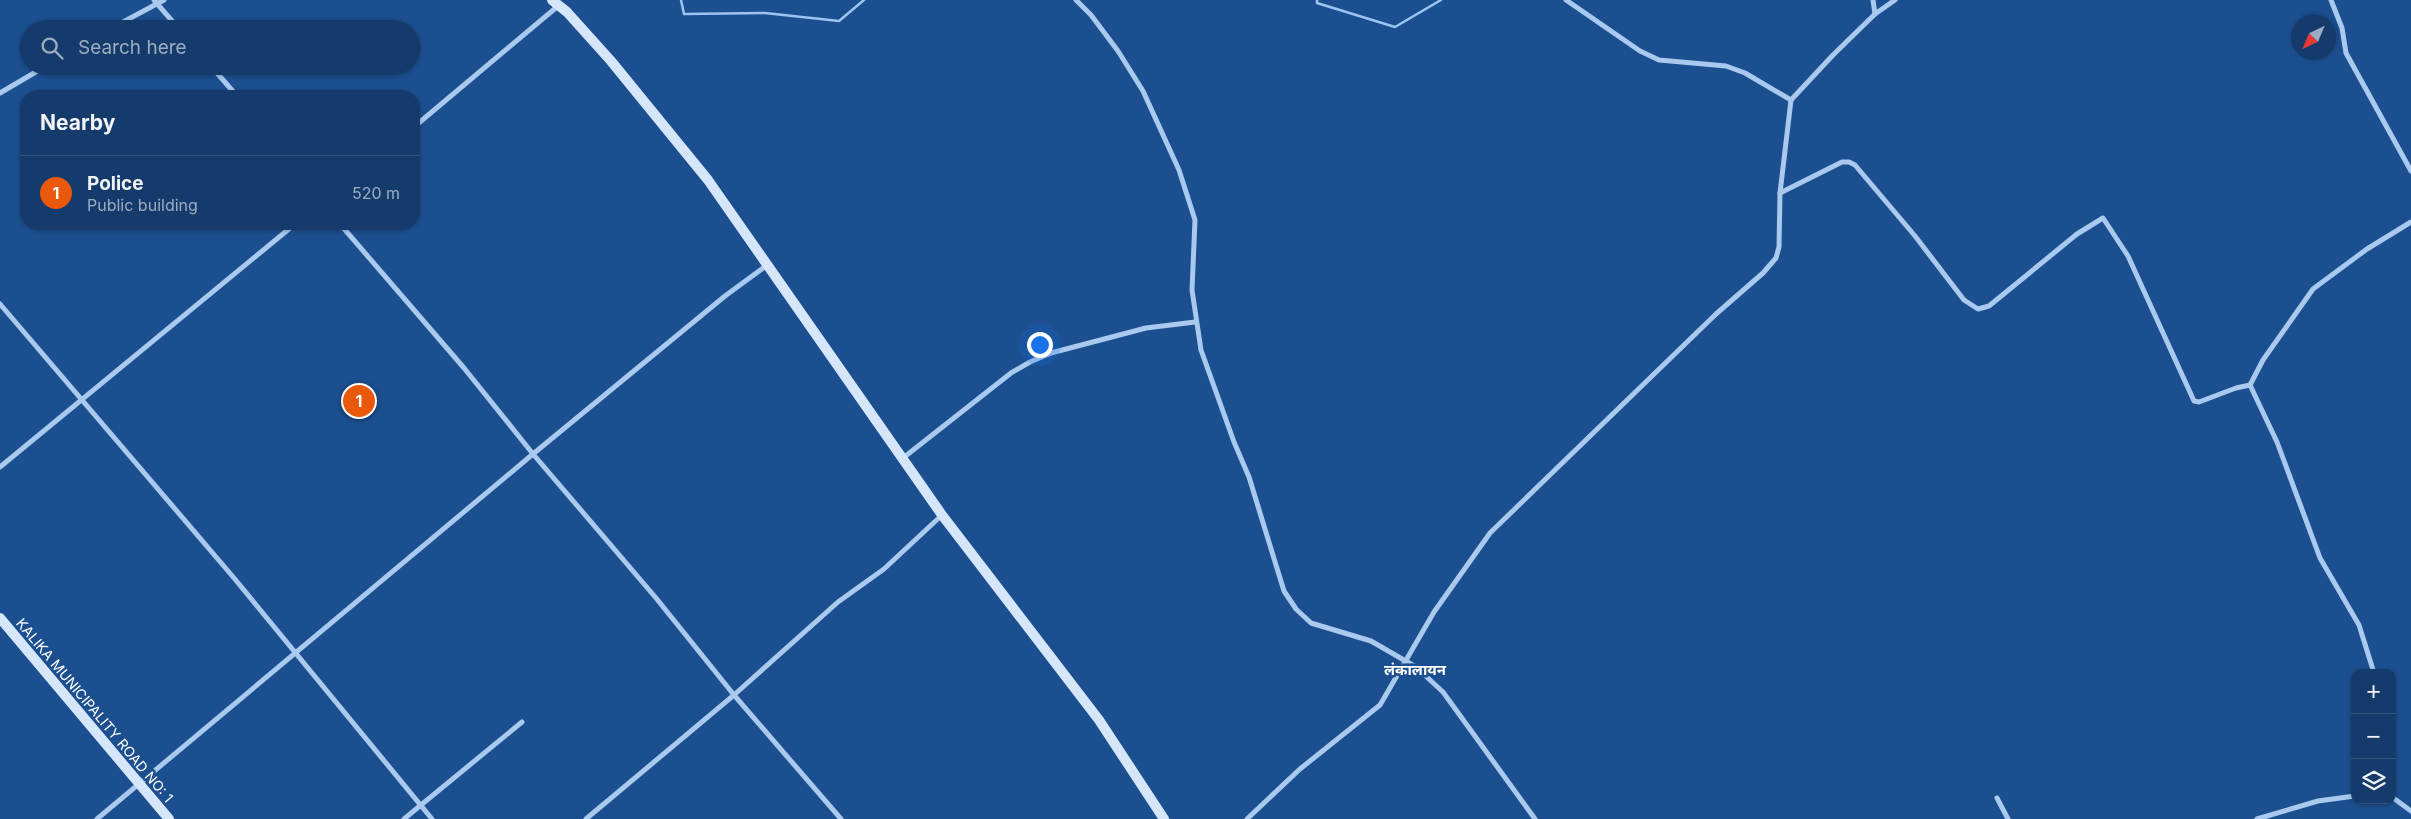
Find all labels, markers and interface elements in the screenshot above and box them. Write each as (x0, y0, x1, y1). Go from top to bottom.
north arrow (2291, 15, 2336, 60)
search box (20, 20, 420, 75)
icon: search (38, 34, 66, 62)
text: Search here (78, 36, 187, 59)
text: Nearby (40, 110, 115, 135)
text: Police (87, 172, 144, 195)
text: 1 (53, 183, 59, 203)
text: 520 m (352, 183, 400, 203)
text: Public building (87, 195, 198, 215)
your location (1027, 332, 1053, 358)
pin: 1 (343, 382, 375, 420)
street label: KALIKA MUNICIPALITY ROAD NO: 1 (13, 615, 177, 805)
district label: लंकालायन (1384, 660, 1447, 679)
map controls (2351, 669, 2396, 804)
button: + (2351, 669, 2396, 714)
button: − (2351, 714, 2396, 759)
button: layers (2351, 759, 2396, 804)

